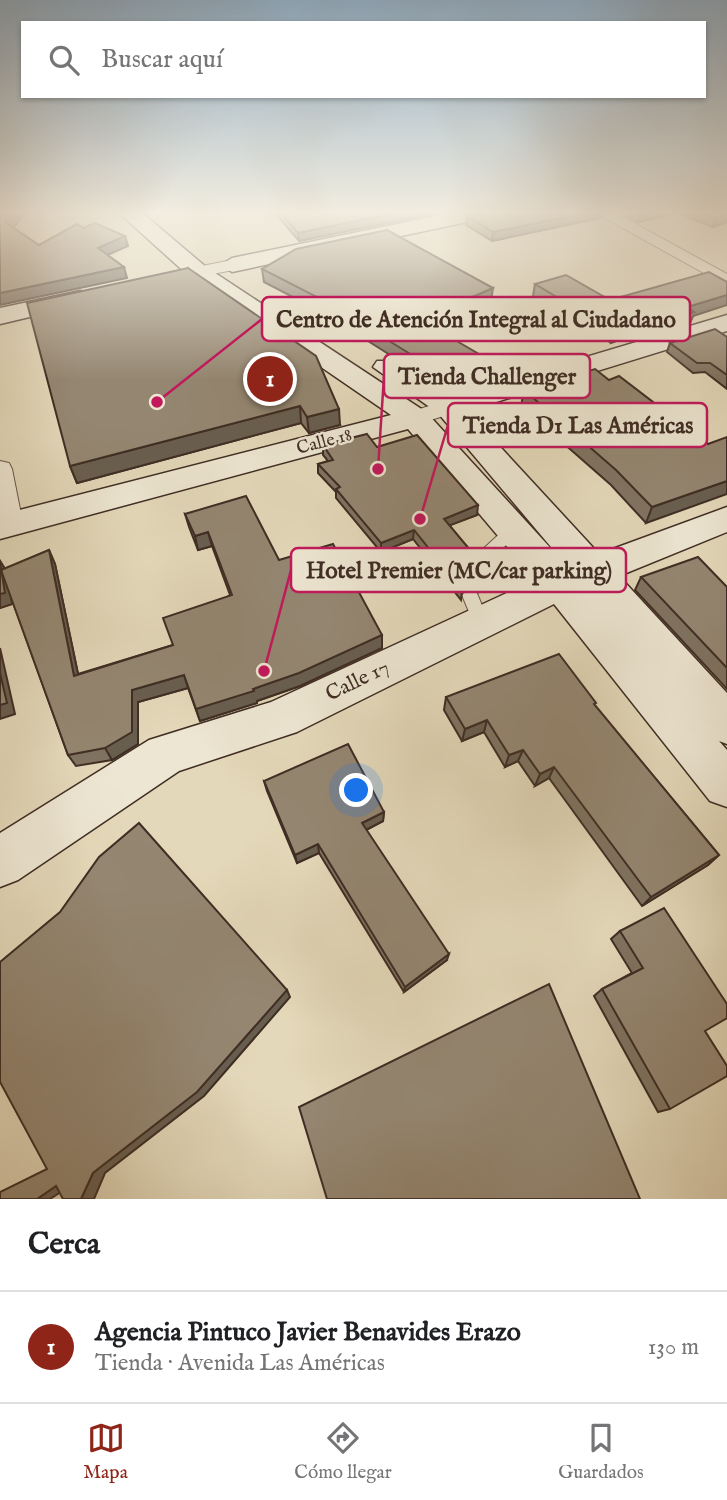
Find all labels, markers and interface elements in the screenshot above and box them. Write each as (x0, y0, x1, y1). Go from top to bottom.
search box (21, 21, 706, 98)
icon: search (45, 41, 83, 79)
text: Buscar aquí (101, 43, 223, 76)
callout: Centro de Atención Integral al Ciudadano (262, 297, 690, 341)
text: Centro de Atención Integral al Ciudadano (276, 306, 677, 335)
pin: 1 (247, 353, 293, 405)
callout: Tienda Challenger (384, 354, 590, 398)
text: Tienda Challenger (397, 363, 577, 392)
callout: Tienda D1 Las Américas (448, 403, 707, 447)
text: Tienda D1 Las Américas (462, 412, 693, 441)
street label: Calle 18 (294, 424, 355, 461)
callout: Hotel Premier (MC/car parking) (291, 548, 626, 592)
text: Hotel Premier (MC/car parking) (306, 557, 612, 586)
street label: Calle 17 (321, 654, 394, 708)
your location (339, 773, 373, 807)
text: Cerca (28, 1226, 100, 1264)
text: Agencia Pintuco Javier Benavides Erazo (95, 1316, 521, 1349)
text: 1 (47, 1333, 55, 1362)
text: 130 m (648, 1333, 699, 1362)
text: Tienda · Avenida Las Américas (95, 1349, 385, 1378)
tab: Mapa (83, 1419, 128, 1485)
tab: Cómo llegar (294, 1419, 392, 1485)
tab: Guardados (558, 1419, 644, 1485)

